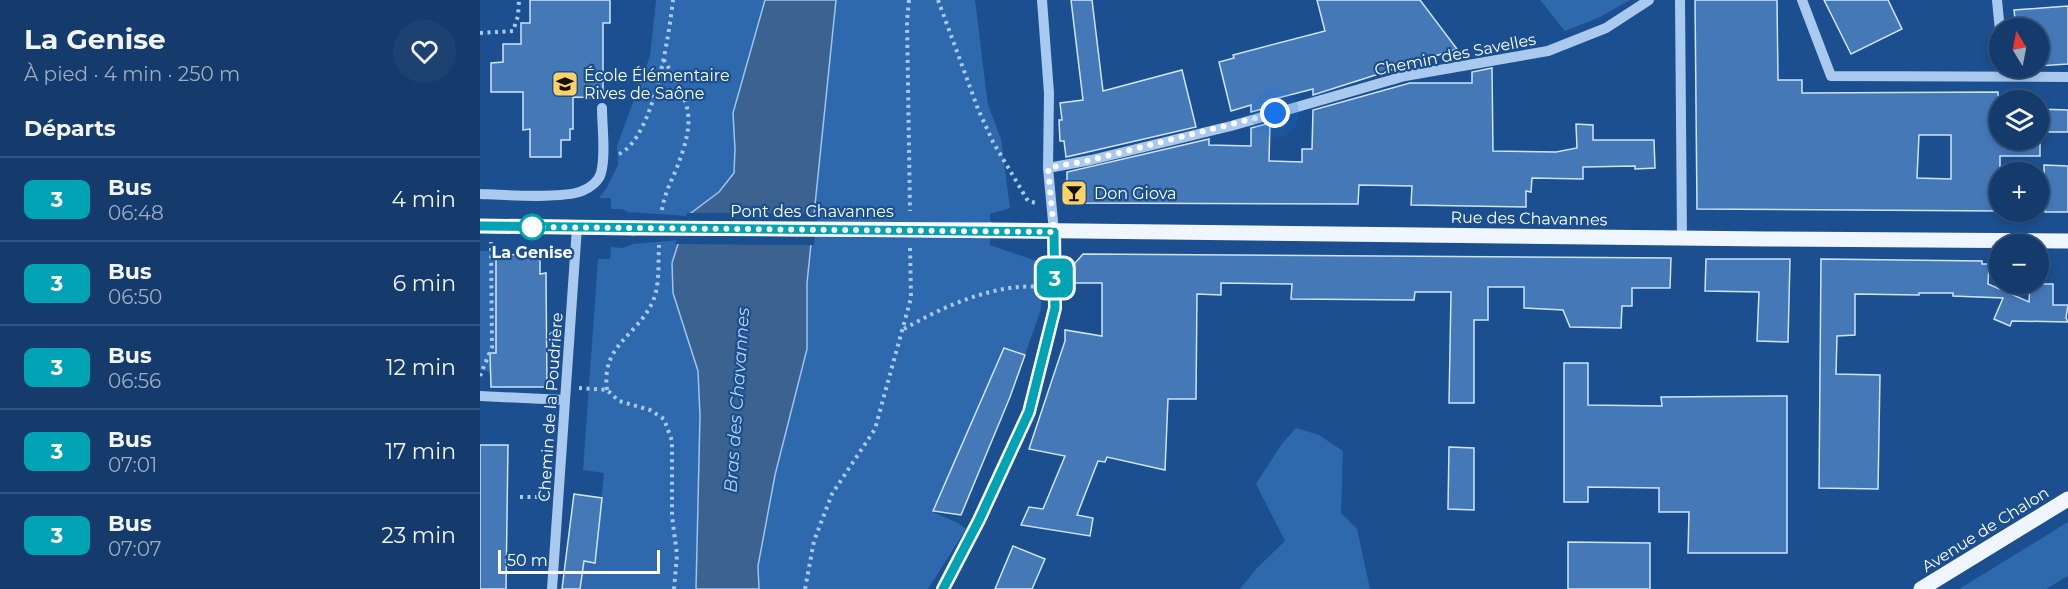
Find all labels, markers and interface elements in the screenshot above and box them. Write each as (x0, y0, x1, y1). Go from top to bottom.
north arrow (1989, 18, 2049, 78)
map controls (1989, 18, 2049, 294)
button: heart (393, 20, 456, 83)
text: La Genise (24, 22, 166, 56)
street label: Chemin des Savelles (1373, 29, 1538, 79)
text: À pied · 4 min · 250 m (24, 62, 240, 86)
place label: École Élémentaire Rives de Saône (584, 66, 730, 103)
school or university icon: École Élémentaire Rives de Saône (550, 69, 580, 99)
button: layers (1989, 90, 2049, 150)
your location (1260, 98, 1290, 128)
text: Départs (24, 115, 116, 142)
button: + (1989, 162, 2049, 222)
text: Bus (108, 174, 152, 201)
bar icon: Don Giova (1059, 178, 1089, 208)
place label: Don Giova (1094, 184, 1177, 203)
text: 4 min (392, 186, 456, 213)
text: 3 (51, 187, 63, 212)
text: 06:48 (108, 201, 164, 225)
street label: Pont des Chavannes (730, 202, 894, 221)
street label: Rue des Chavannes (1450, 208, 1608, 229)
marker: La Genise (519, 214, 545, 240)
button: − (1989, 234, 2049, 294)
place label: La Genise (491, 243, 573, 262)
text: Bus (108, 258, 152, 285)
line badge: 3 (1036, 258, 1074, 298)
text: 3 (1049, 266, 1061, 291)
text: 6 min (393, 270, 456, 297)
text: 3 (51, 271, 63, 296)
text: 06:50 (108, 285, 162, 309)
water label: Bras des Chavannes (720, 306, 754, 493)
street label: Chemin de la Poudrière (534, 312, 567, 502)
text: Bus (108, 342, 152, 369)
text: 12 min (386, 354, 456, 381)
text: 3 (51, 355, 63, 380)
text: 06:56 (108, 369, 161, 393)
text: Bus (108, 426, 152, 453)
text: 17 min (385, 438, 456, 465)
text: 3 (51, 439, 63, 464)
text: 07:01 (108, 453, 157, 477)
street label: Avenue de Chalon (1918, 483, 2052, 576)
text: Bus (108, 510, 152, 537)
text: 23 min (381, 522, 456, 549)
text: 3 (51, 523, 63, 548)
text: 07:07 (108, 537, 162, 561)
scale bar (498, 547, 660, 574)
text: 50 m (507, 551, 548, 570)

